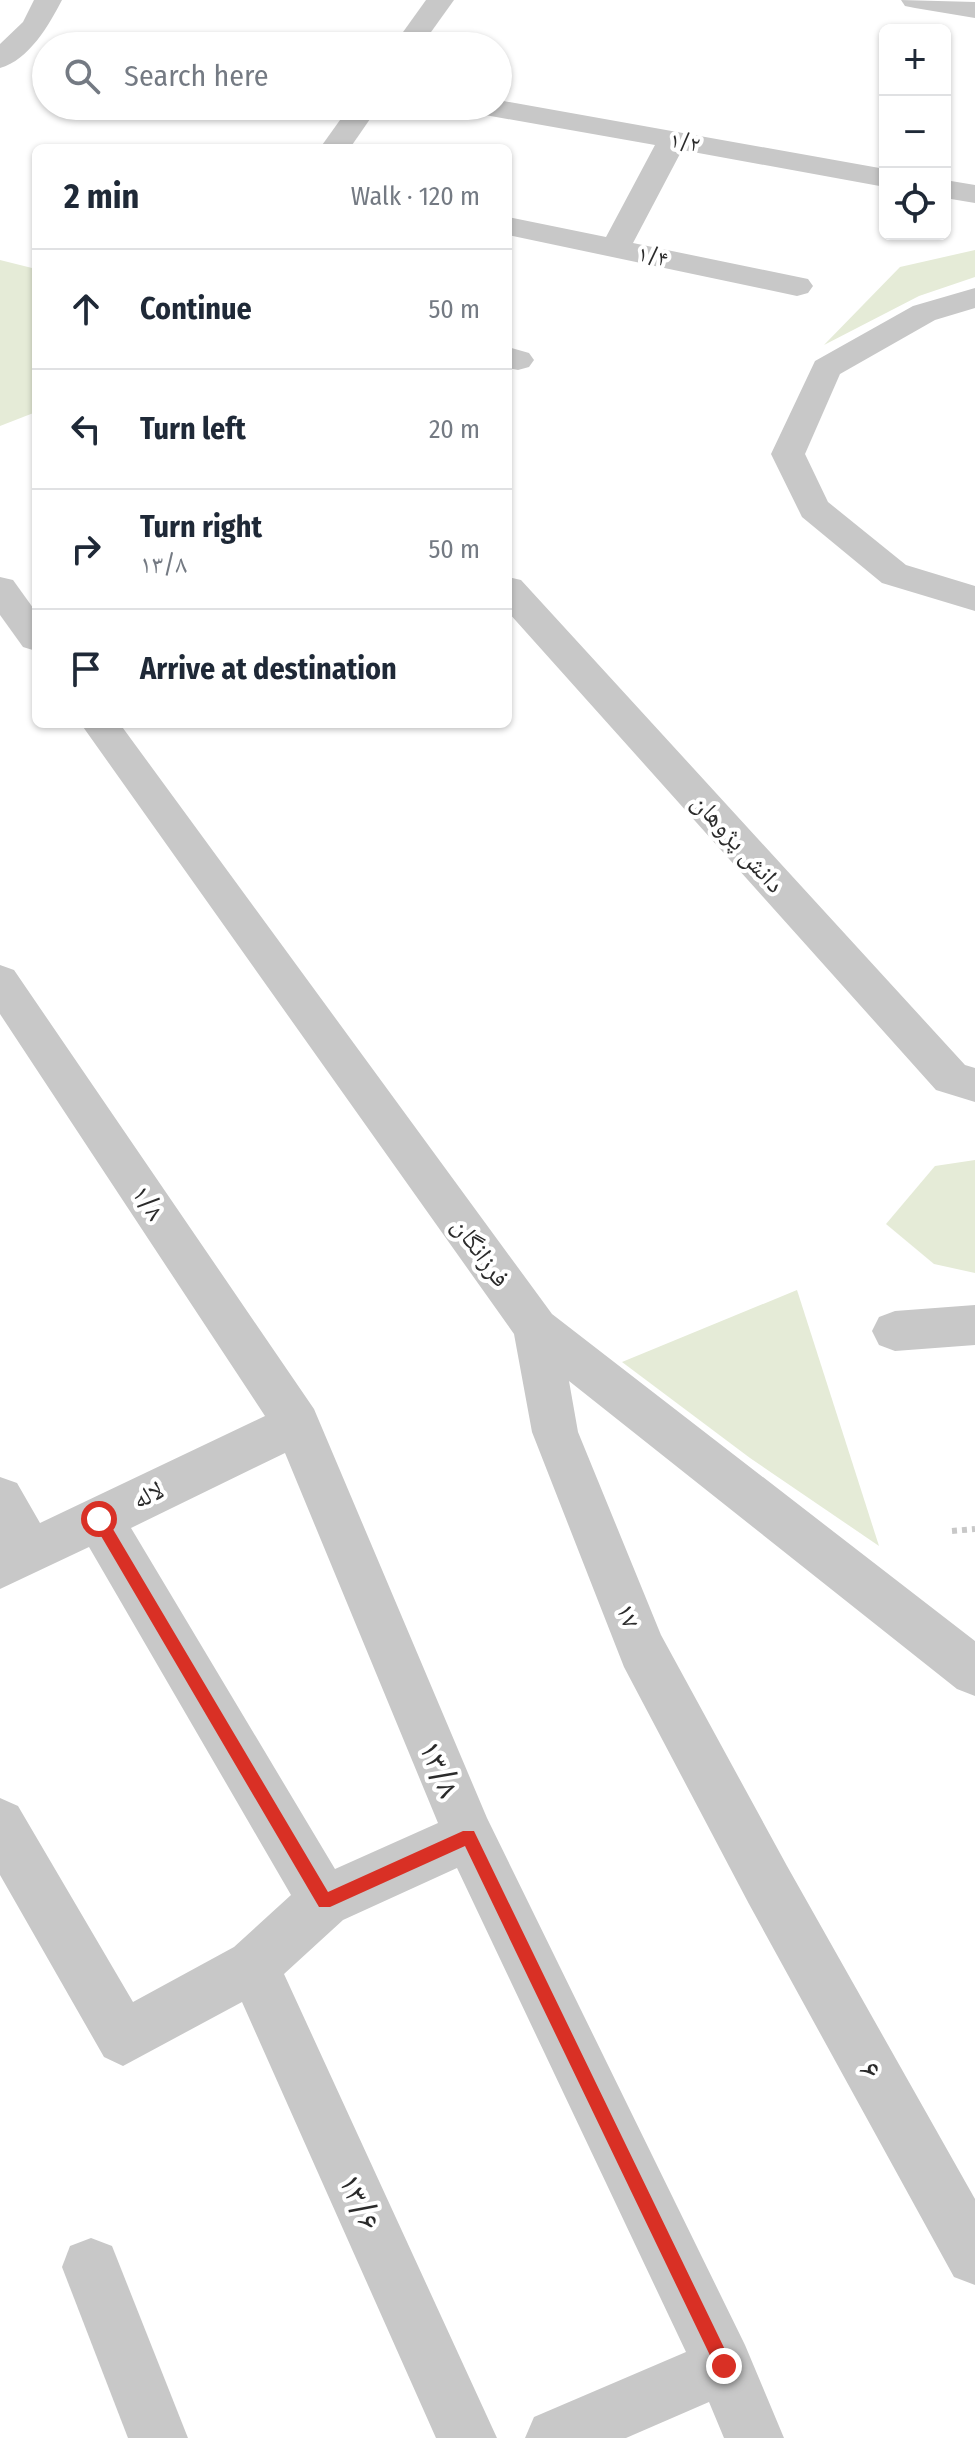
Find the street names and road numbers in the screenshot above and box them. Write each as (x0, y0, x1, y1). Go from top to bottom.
street label: ۱/۲ (668, 126, 702, 158)
street label: ۱/۴ (635, 240, 671, 272)
street label: دانش پژوهان (685, 787, 791, 899)
street label: ۱/۸ (125, 1180, 171, 1227)
street label: فرزانگان (445, 1211, 517, 1293)
street label: لاله (127, 1474, 169, 1516)
street label: ۱۷ (609, 1599, 647, 1633)
street label: ۱۳/۸ (411, 1735, 469, 1803)
street label: ۶ (851, 2055, 891, 2085)
street label: ۱۳/۶ (331, 2168, 389, 2236)

